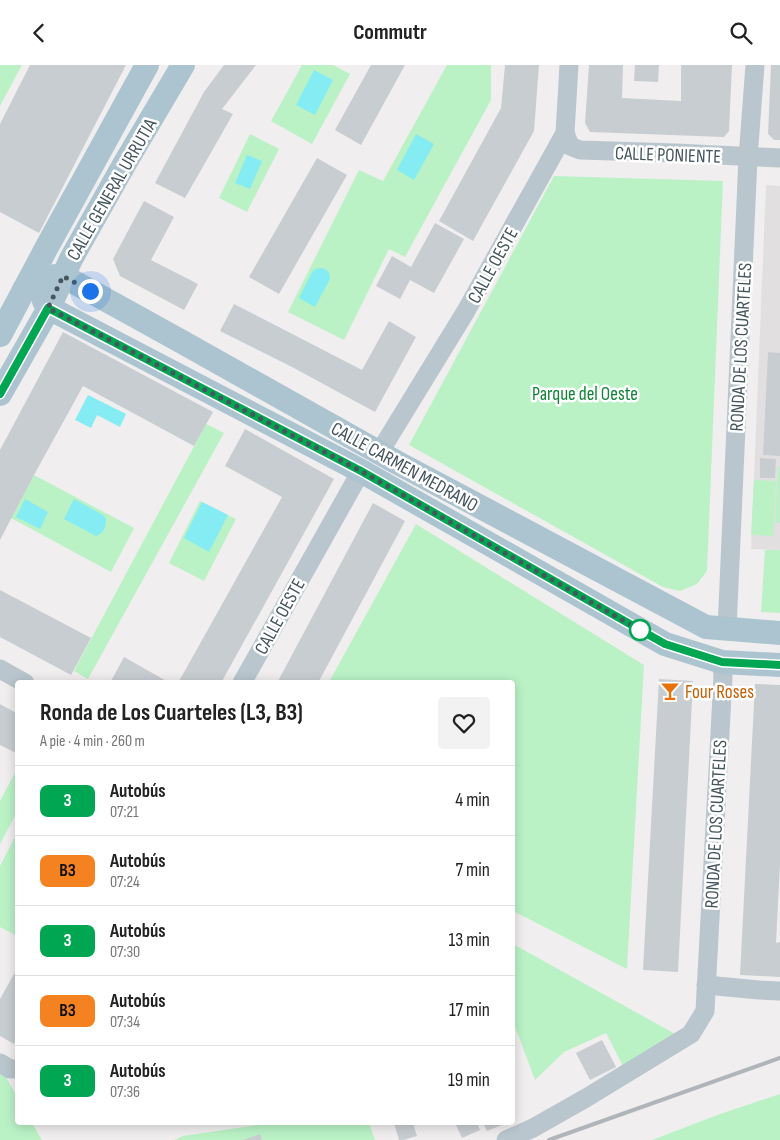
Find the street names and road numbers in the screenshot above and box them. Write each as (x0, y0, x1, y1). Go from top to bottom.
street label: CALLE GENERAL URRUTIA (62, 114, 163, 265)
street label: CALLE PONIENTE (614, 142, 721, 169)
street label: CALLE OESTE (463, 224, 523, 308)
street label: RONDA DE LOS CUARTELES (726, 262, 757, 432)
street label: CALLE CARMEN MEDRANO (327, 417, 482, 517)
street label: CALLE OESTE (250, 575, 310, 659)
street label: RONDA DE LOS CUARTELES (701, 739, 732, 909)

